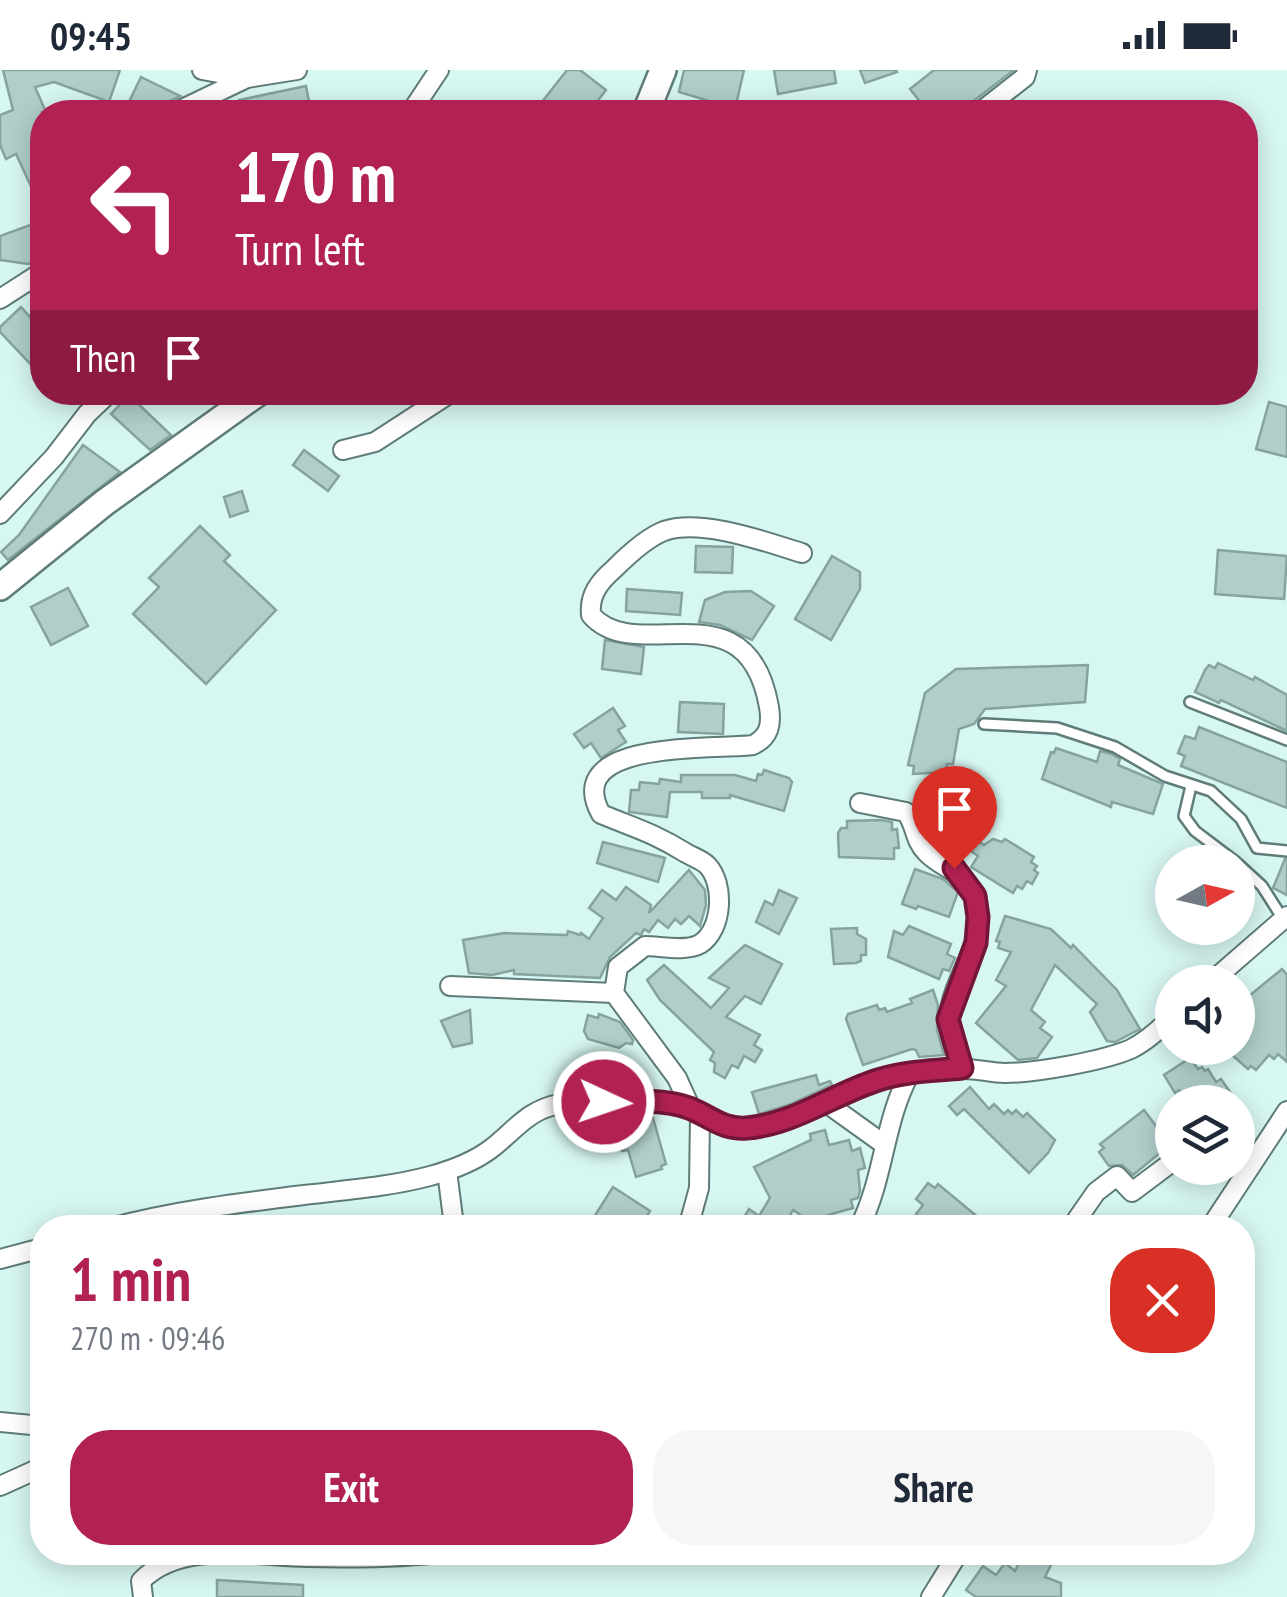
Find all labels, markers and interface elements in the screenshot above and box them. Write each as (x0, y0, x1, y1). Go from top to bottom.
text: 09:45 (50, 11, 132, 60)
text: 170 m (235, 131, 396, 221)
icon: left (70, 140, 200, 270)
text: Turn left (235, 219, 365, 277)
icon: arrive (156, 330, 211, 385)
text: Then (70, 333, 136, 382)
pin (912, 766, 997, 869)
icon: arrive (927, 781, 982, 836)
north arrow (1155, 845, 1255, 945)
map controls (1155, 845, 1255, 1185)
button: sound (1155, 965, 1255, 1065)
position arrow (552, 1050, 656, 1154)
button: layers (1155, 1085, 1255, 1185)
text: 1 min (70, 1240, 191, 1318)
button: close (1110, 1248, 1215, 1353)
text: 270 m · 09:46 (70, 1317, 225, 1359)
button: Exit (70, 1430, 633, 1545)
button: Share (653, 1430, 1215, 1545)

